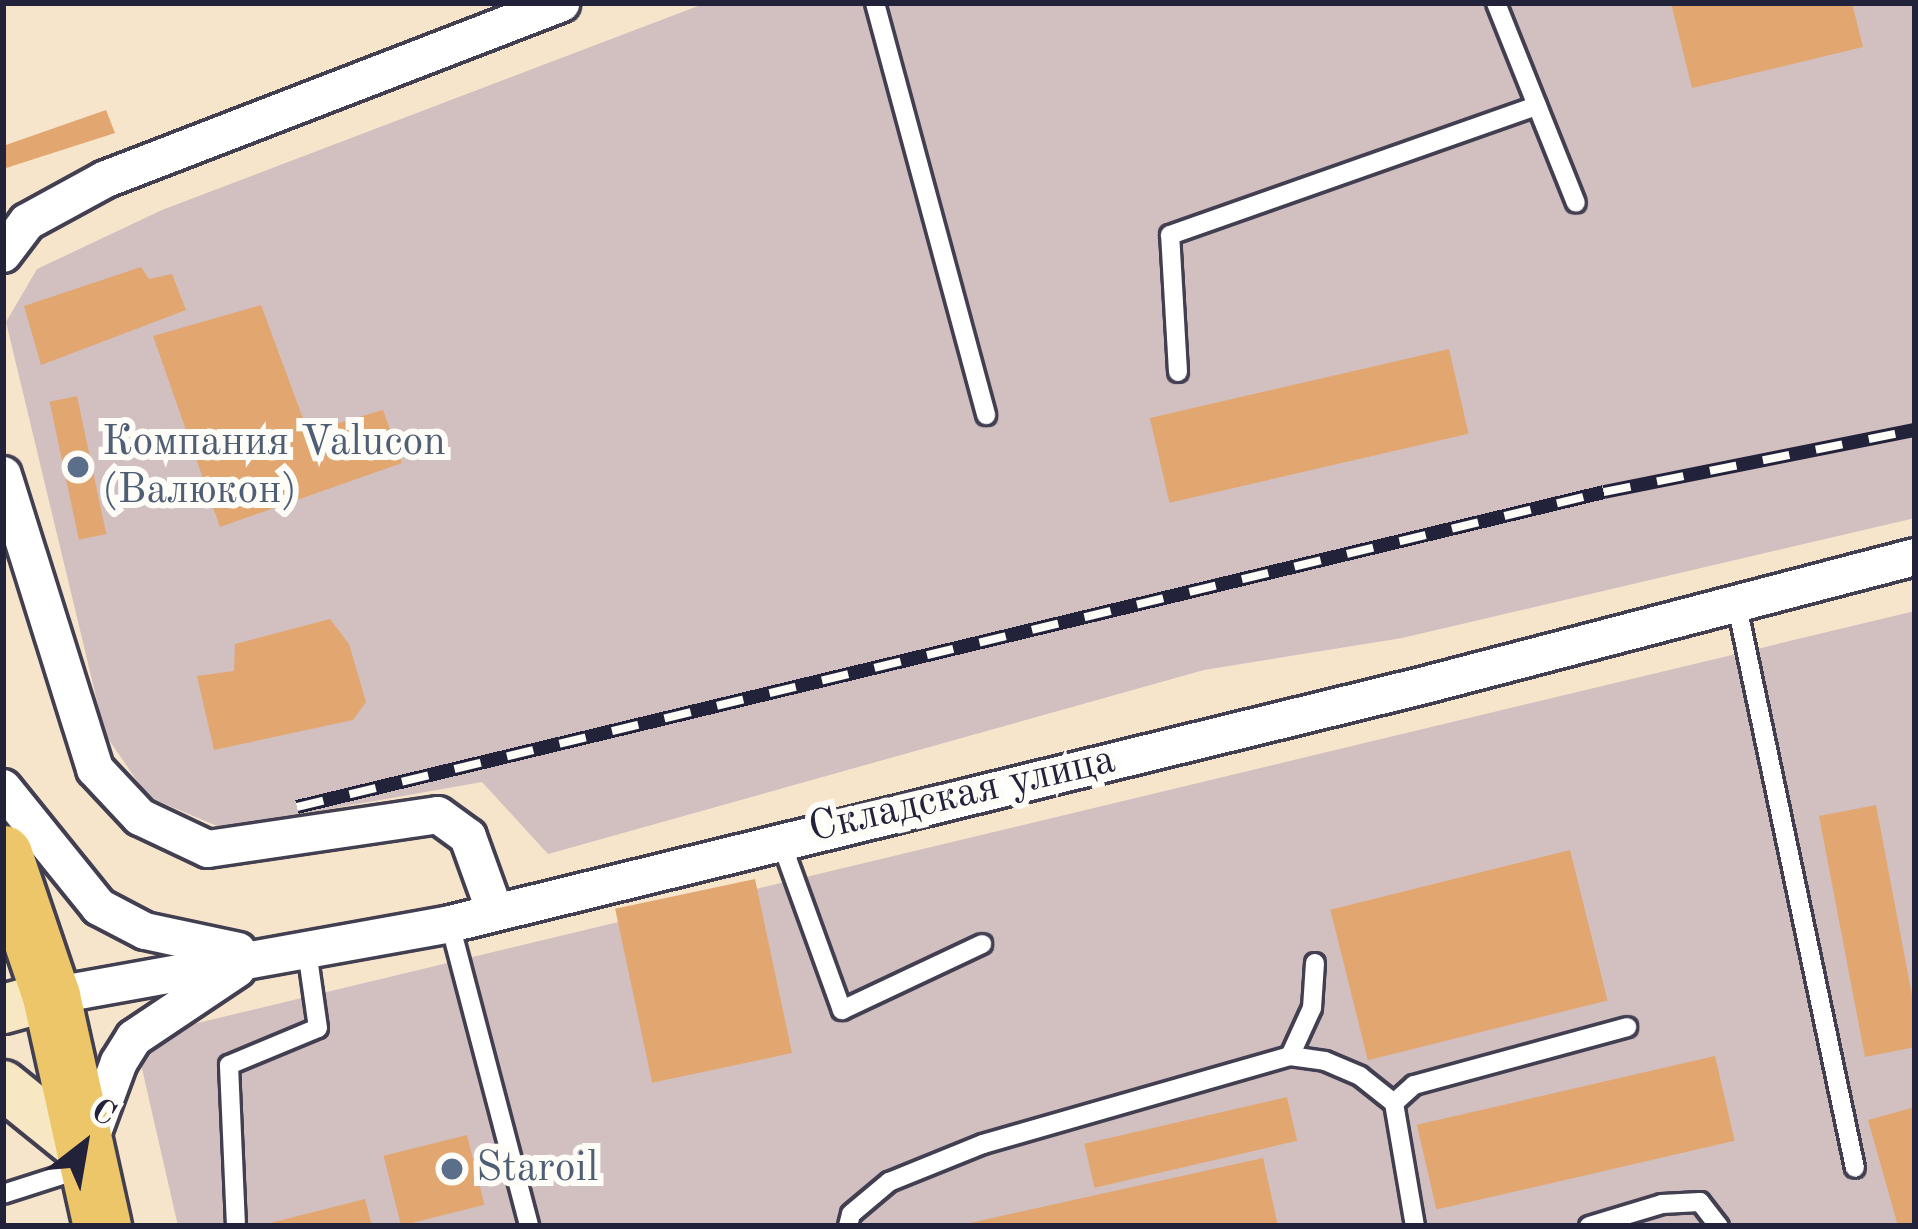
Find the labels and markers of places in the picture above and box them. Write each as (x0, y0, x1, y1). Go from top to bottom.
place label: Компания Valucon (Валюкон) (102, 418, 446, 516)
marker: Компания Valucon (Валюкон) (65, 454, 91, 480)
place label: Staroil (476, 1144, 598, 1194)
marker: Staroil (439, 1156, 465, 1182)

